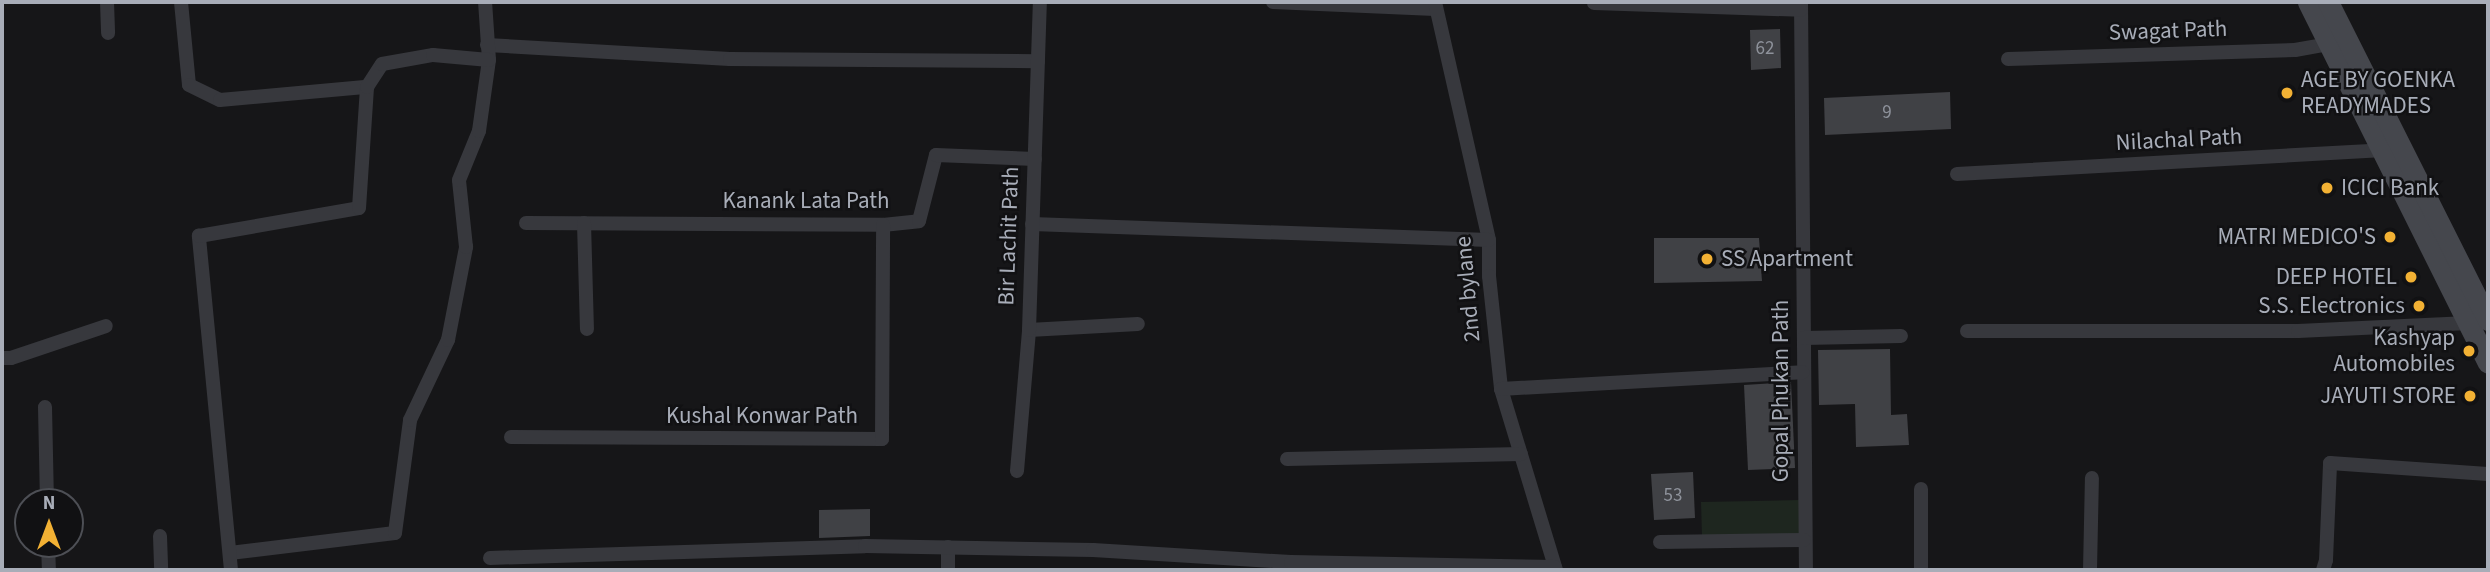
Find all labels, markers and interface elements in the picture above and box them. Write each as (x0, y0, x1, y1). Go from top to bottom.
street label: Swagat Path (2108, 15, 2228, 47)
house number: 62 (1756, 38, 1774, 60)
place label: AGE BY GOENKA READYMADES (2301, 66, 2455, 120)
marker: AGE BY GOENKA READYMADES (2279, 85, 2295, 101)
house number: 9 (1882, 102, 1892, 124)
street label: Nilachal Path (2115, 123, 2243, 157)
street label: Bir Lachit Path (993, 166, 1025, 306)
place label: ICICI Bank (2341, 174, 2439, 202)
marker: ICICI Bank (2319, 180, 2335, 196)
street label: Kanank Lata Path (722, 187, 890, 215)
place label: MATRI MEDICO'S (2217, 223, 2376, 251)
marker: MATRI MEDICO'S (2382, 229, 2398, 245)
street label: 2nd bylane (1450, 235, 1486, 343)
place label: SS Apartment (1721, 245, 1853, 273)
marker: SS Apartment (1699, 251, 1715, 267)
place label: DEEP HOTEL (2276, 263, 2397, 291)
marker: DEEP HOTEL (2403, 269, 2419, 285)
place label: S.S. Electronics (2258, 292, 2405, 320)
marker: S.S. Electronics (2411, 298, 2427, 314)
street label: Gopal Phukan Path (1767, 300, 1795, 482)
place label: Kashyap Automobiles (2333, 324, 2455, 378)
marker: Kashyap Automobiles (2461, 343, 2477, 359)
place label: JAYUTI STORE (2320, 382, 2456, 410)
marker: JAYUTI STORE (2462, 388, 2478, 404)
street label: Kushal Konwar Path (666, 402, 858, 430)
house number: 53 (1664, 485, 1682, 507)
north arrow (14, 488, 84, 558)
text: N (43, 490, 55, 517)

